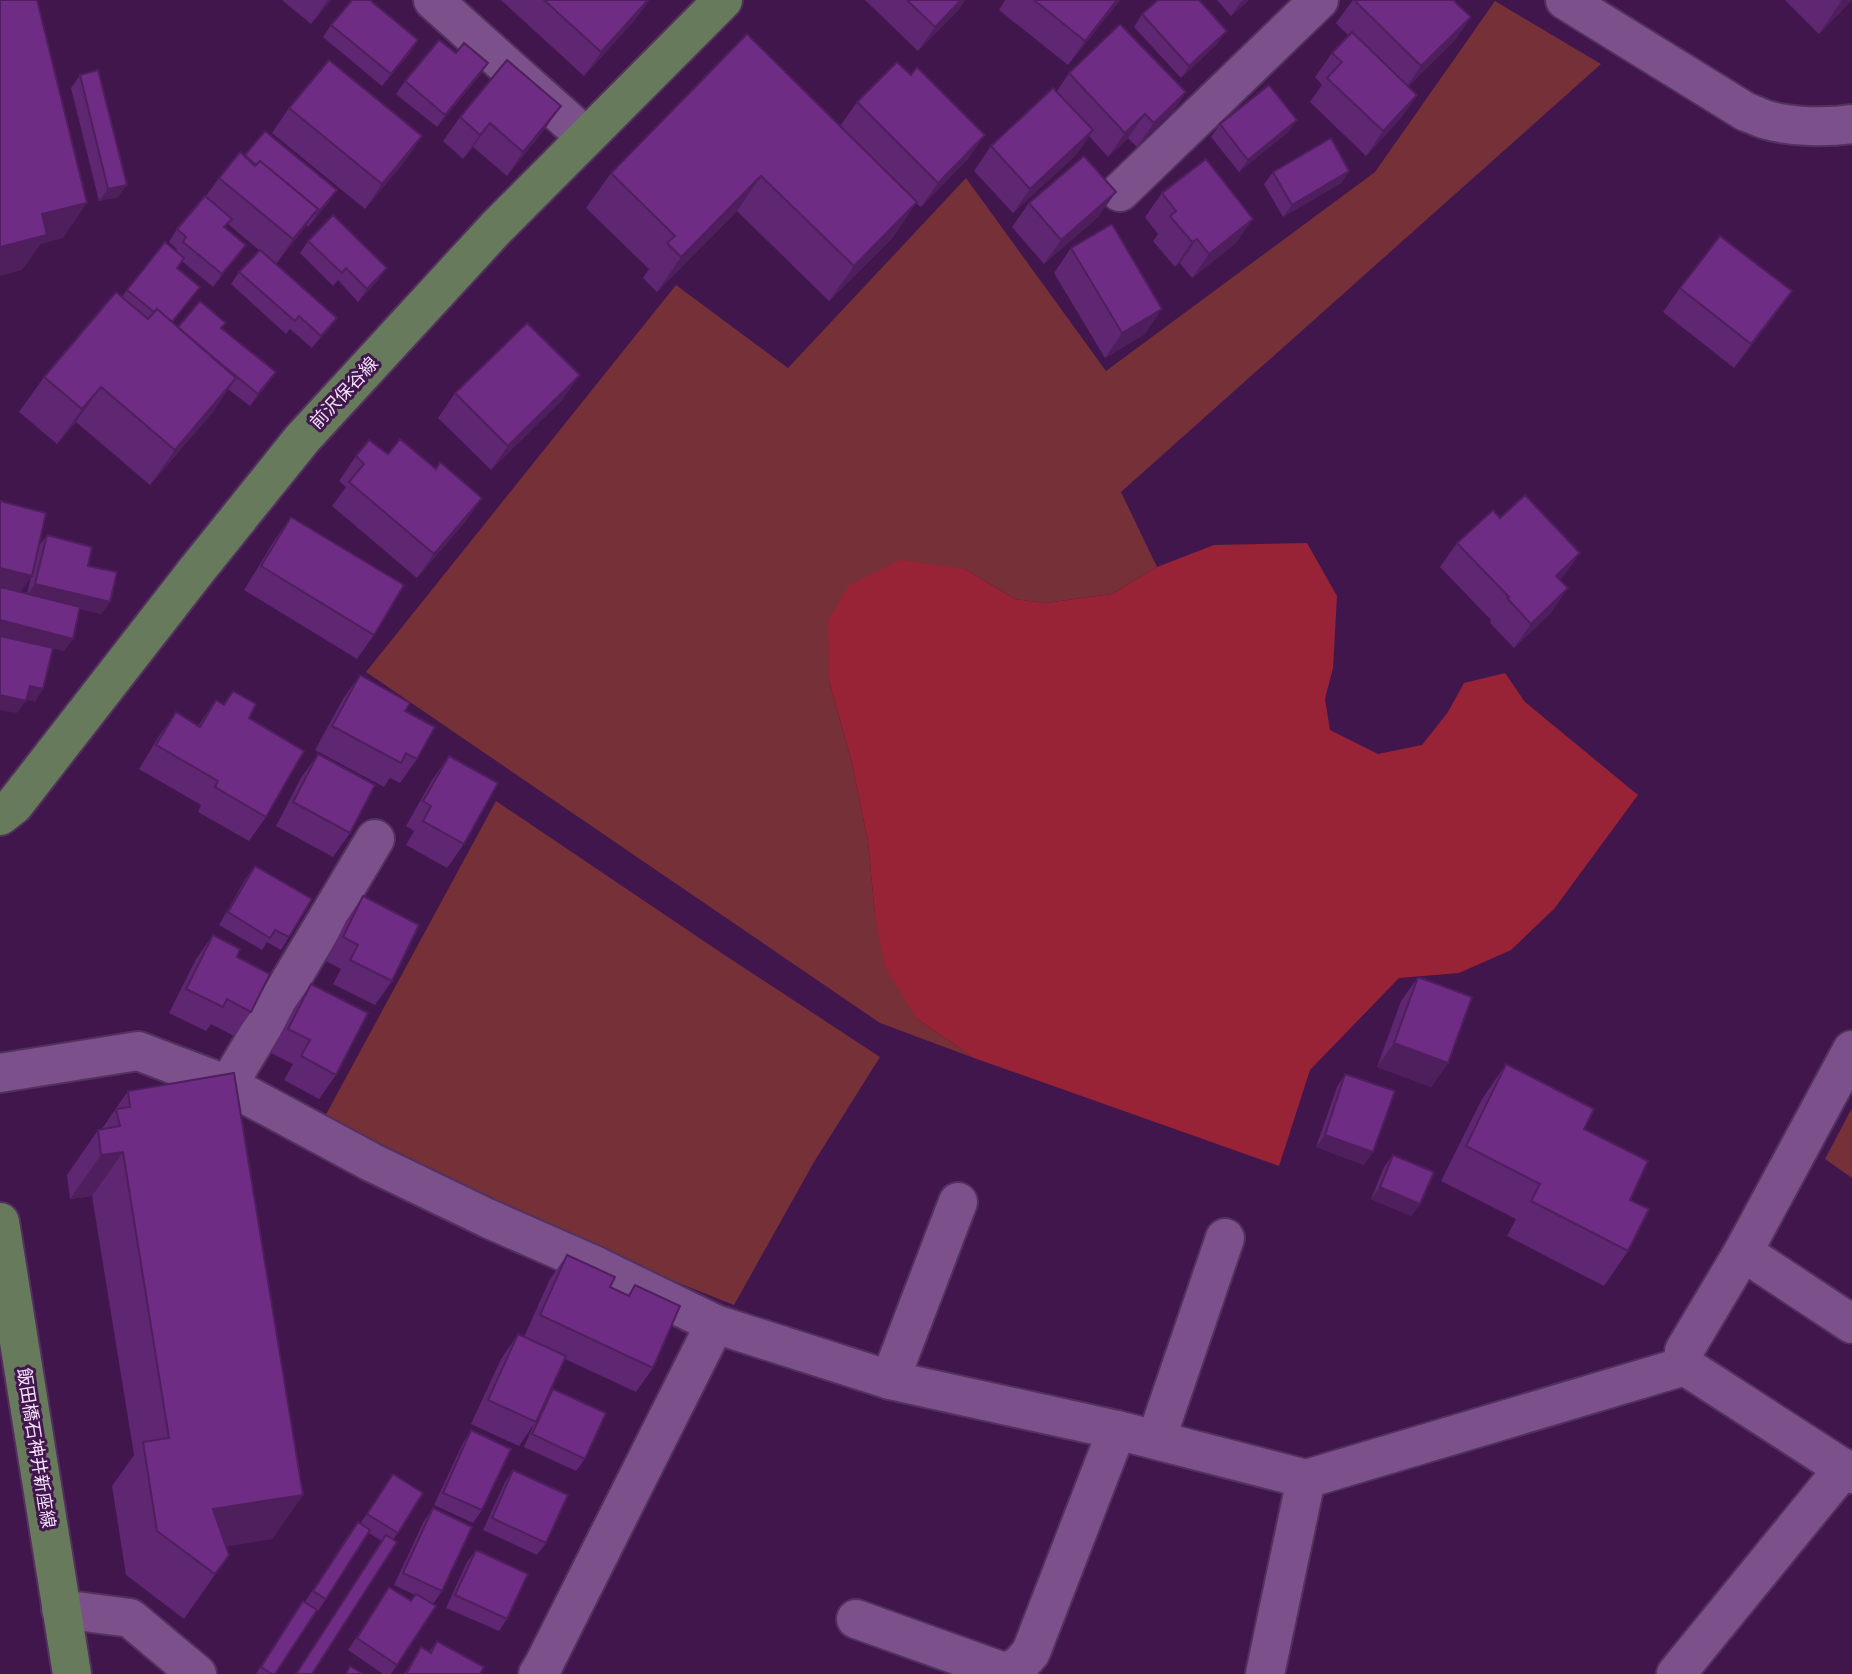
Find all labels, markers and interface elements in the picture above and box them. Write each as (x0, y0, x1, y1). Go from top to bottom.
street label: 前沢保谷線 (306, 353, 382, 433)
street label: 飯田橋石神井新座線 (13, 1366, 59, 1530)

